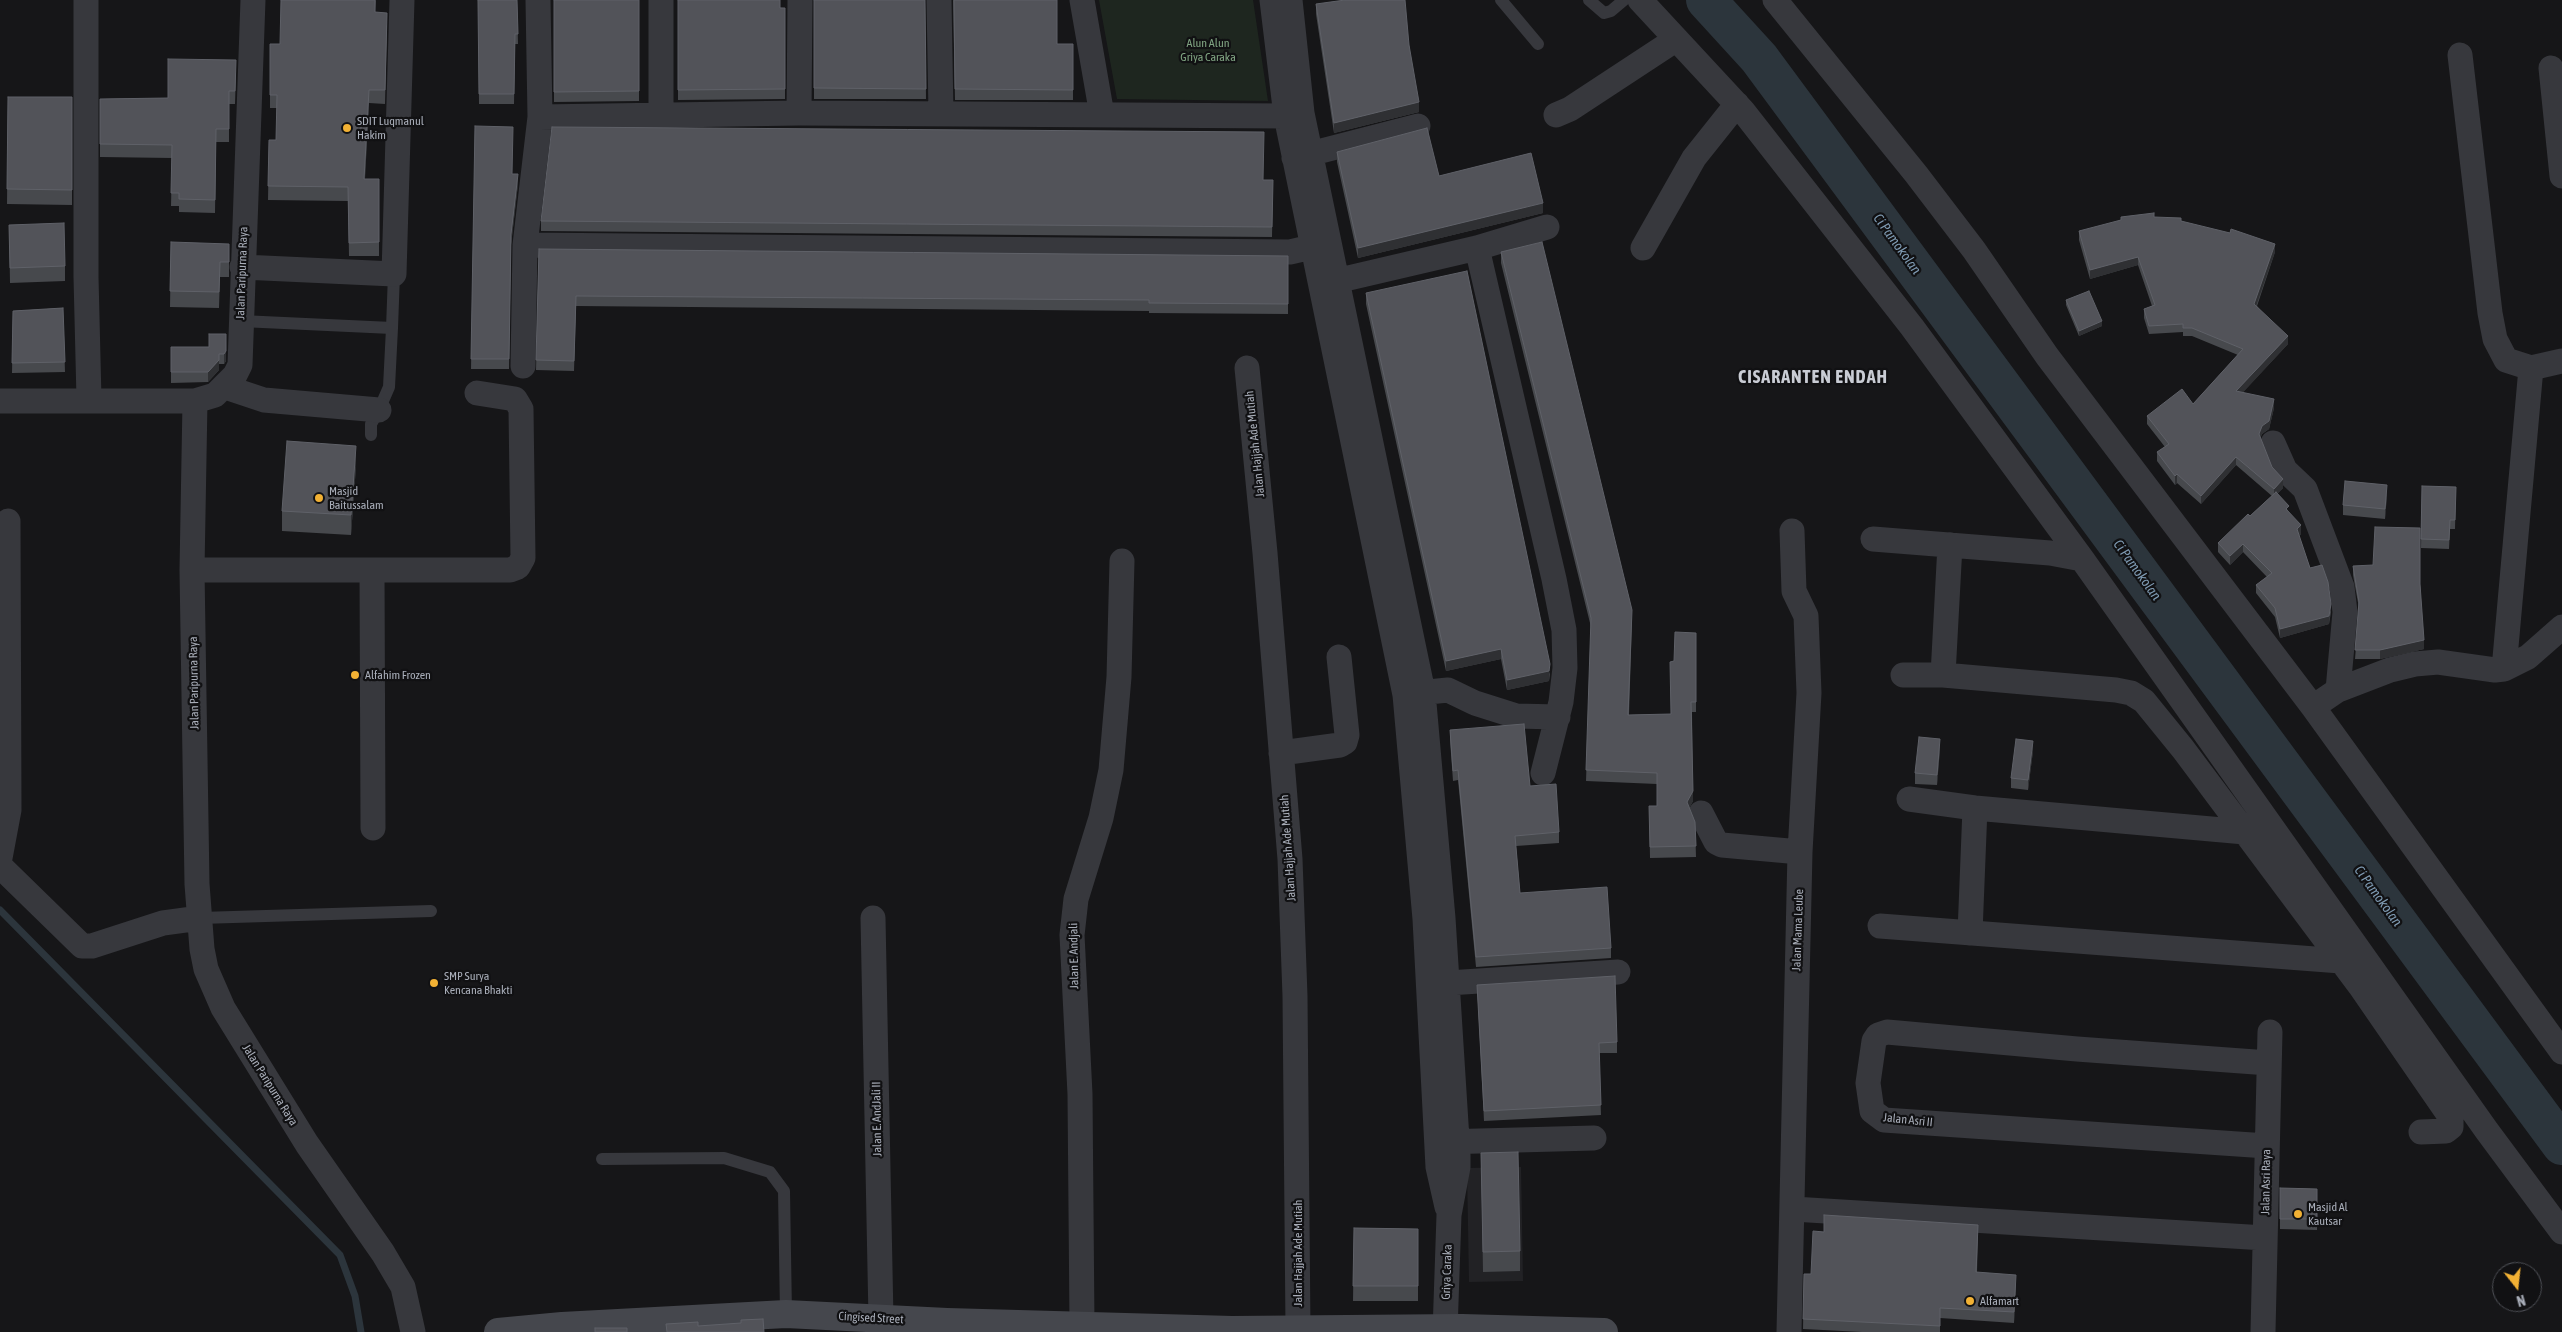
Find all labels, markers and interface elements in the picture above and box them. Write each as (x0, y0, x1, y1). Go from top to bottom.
park label: Alun Alun Griya Caraka (1180, 36, 1236, 64)
place label: SDIT Luqmanul Hakim (357, 114, 424, 142)
marker: SDIT Luqmanul Hakim (341, 122, 353, 134)
water label: Ci Pamokolan (1869, 211, 1925, 277)
street label: Jalan Paripurna Raya (233, 226, 251, 320)
district label: CISARANTEN ENDAH (1736, 366, 1890, 388)
street label: Jalan Hajjah Ade Mutiah (1242, 390, 1268, 498)
place label: Masjid Baitussalam (329, 484, 384, 512)
marker: Masjid Baitussalam (313, 492, 325, 504)
water label: Ci Pamokolan (2109, 537, 2165, 603)
street label: Jalan Paripurna Raya (186, 636, 202, 730)
place label: Alfahim Frozen (365, 668, 431, 682)
marker: Alfahim Frozen (349, 669, 361, 681)
street label: Jalan Hajjah Ade Mutiah (1277, 794, 1299, 902)
water label: Ci Pamokolan (2350, 863, 2406, 929)
street label: Jalan Mama Leube (1789, 889, 1807, 971)
street label: Jalan E. Andjali (1066, 923, 1082, 989)
place label: SMP Surya Kencana Bhakti (444, 969, 513, 997)
marker: SMP Surya Kencana Bhakti (428, 977, 440, 989)
street label: Jalan Paripurna Raya (239, 1042, 301, 1128)
street label: Jalan E. AndJali II (869, 1081, 885, 1157)
street label: Jalan Asri II (1882, 1110, 1934, 1130)
street label: Jalan Asri Raya (2258, 1149, 2274, 1215)
street label: Jalan Hajjah Ade Mutiah (1291, 1200, 1305, 1306)
place label: Masjid Al Kautsar (2308, 1200, 2348, 1228)
marker: Masjid Al Kautsar (2292, 1208, 2304, 1220)
street label: Griya Caraka (1439, 1244, 1455, 1300)
north arrow (2492, 1262, 2542, 1312)
text: N (2515, 1292, 2527, 1309)
place label: Alfamart (1980, 1294, 2019, 1308)
marker: Alfamart (1964, 1295, 1976, 1307)
street label: Cingised Street (838, 1309, 904, 1327)

